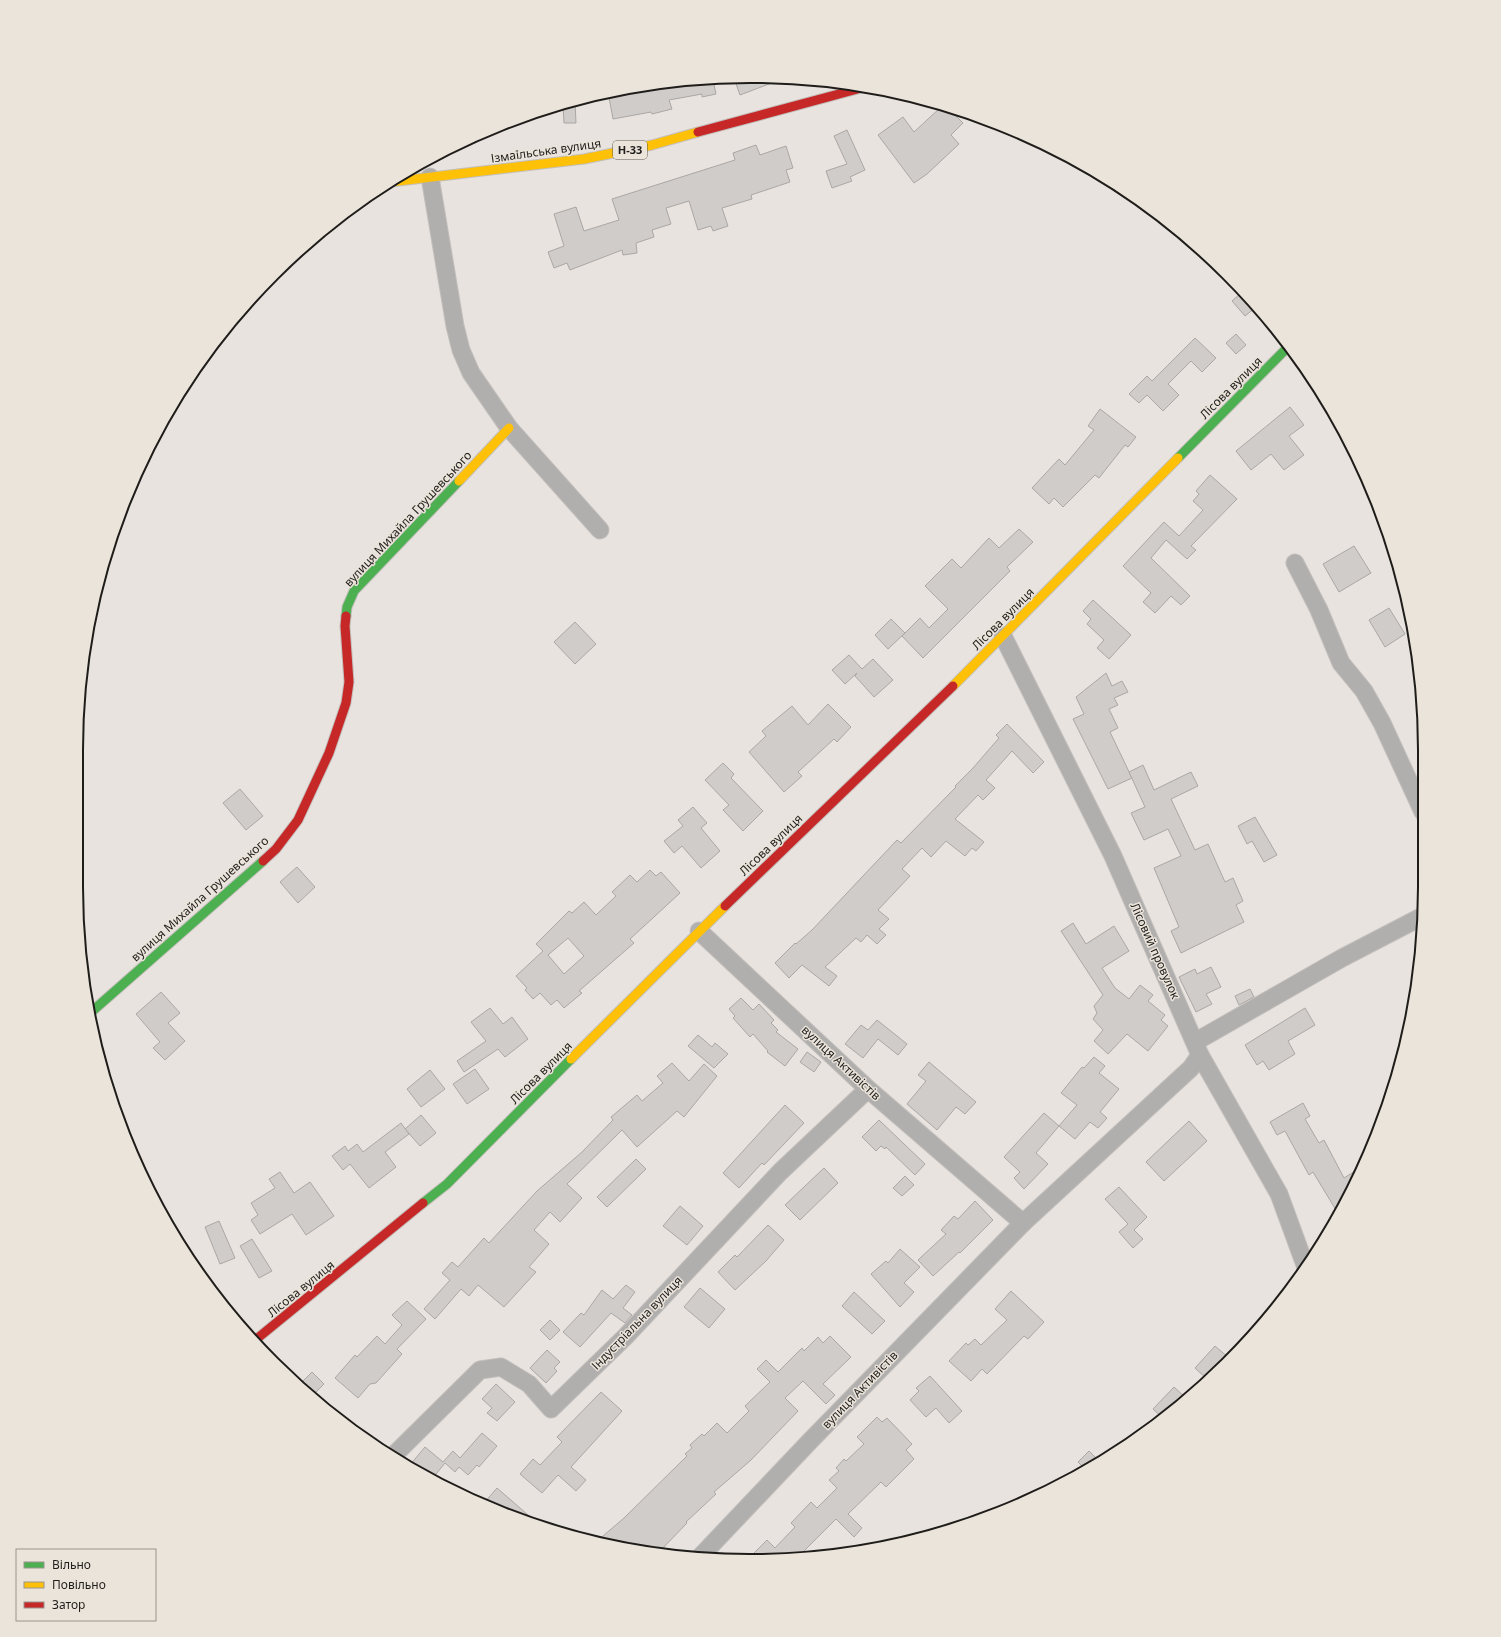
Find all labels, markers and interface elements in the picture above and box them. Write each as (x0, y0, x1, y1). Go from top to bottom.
street label: Ізмаїльська вулиця (490, 134, 602, 167)
road number: Н-33 (613, 141, 647, 159)
street label: Лісова вулиця (1196, 353, 1266, 423)
street label: вулиця Михайла Грушевського (340, 447, 475, 590)
street label: Лісова вулиця (968, 584, 1038, 654)
street label: Лісова вулиця (735, 810, 806, 879)
street label: вулиця Михайла Грушевського (127, 832, 272, 965)
street label: Лісовий провулок (1127, 900, 1185, 1002)
street label: вулиця Активістів (798, 1022, 885, 1104)
street label: Лісова вулиця (506, 1038, 576, 1108)
street label: Лісова вулиця (264, 1256, 338, 1321)
street label: Індустріальна вулиця (587, 1272, 686, 1373)
street label: вулиця Активістів (818, 1347, 901, 1432)
legend (16, 1549, 156, 1621)
text: Вільно (52, 1556, 91, 1573)
text: Повільно (52, 1576, 106, 1593)
text: Затор (52, 1596, 85, 1613)

